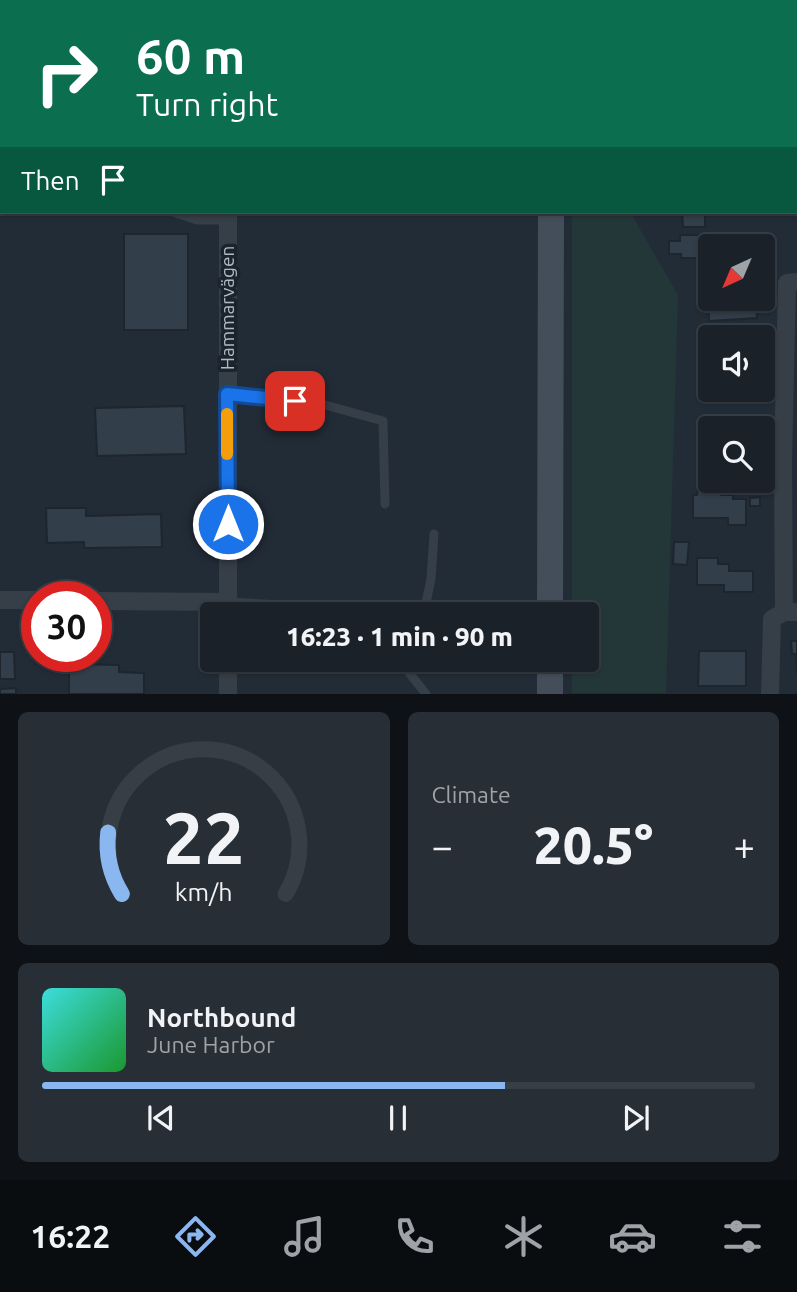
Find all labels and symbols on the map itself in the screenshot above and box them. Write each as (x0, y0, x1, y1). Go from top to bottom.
north arrow (698, 234, 775, 312)
street label: Hammarvägen (216, 246, 238, 370)
pin (265, 371, 325, 431)
position arrow (191, 487, 265, 561)
speed limit sign: 30 (21, 581, 112, 672)

